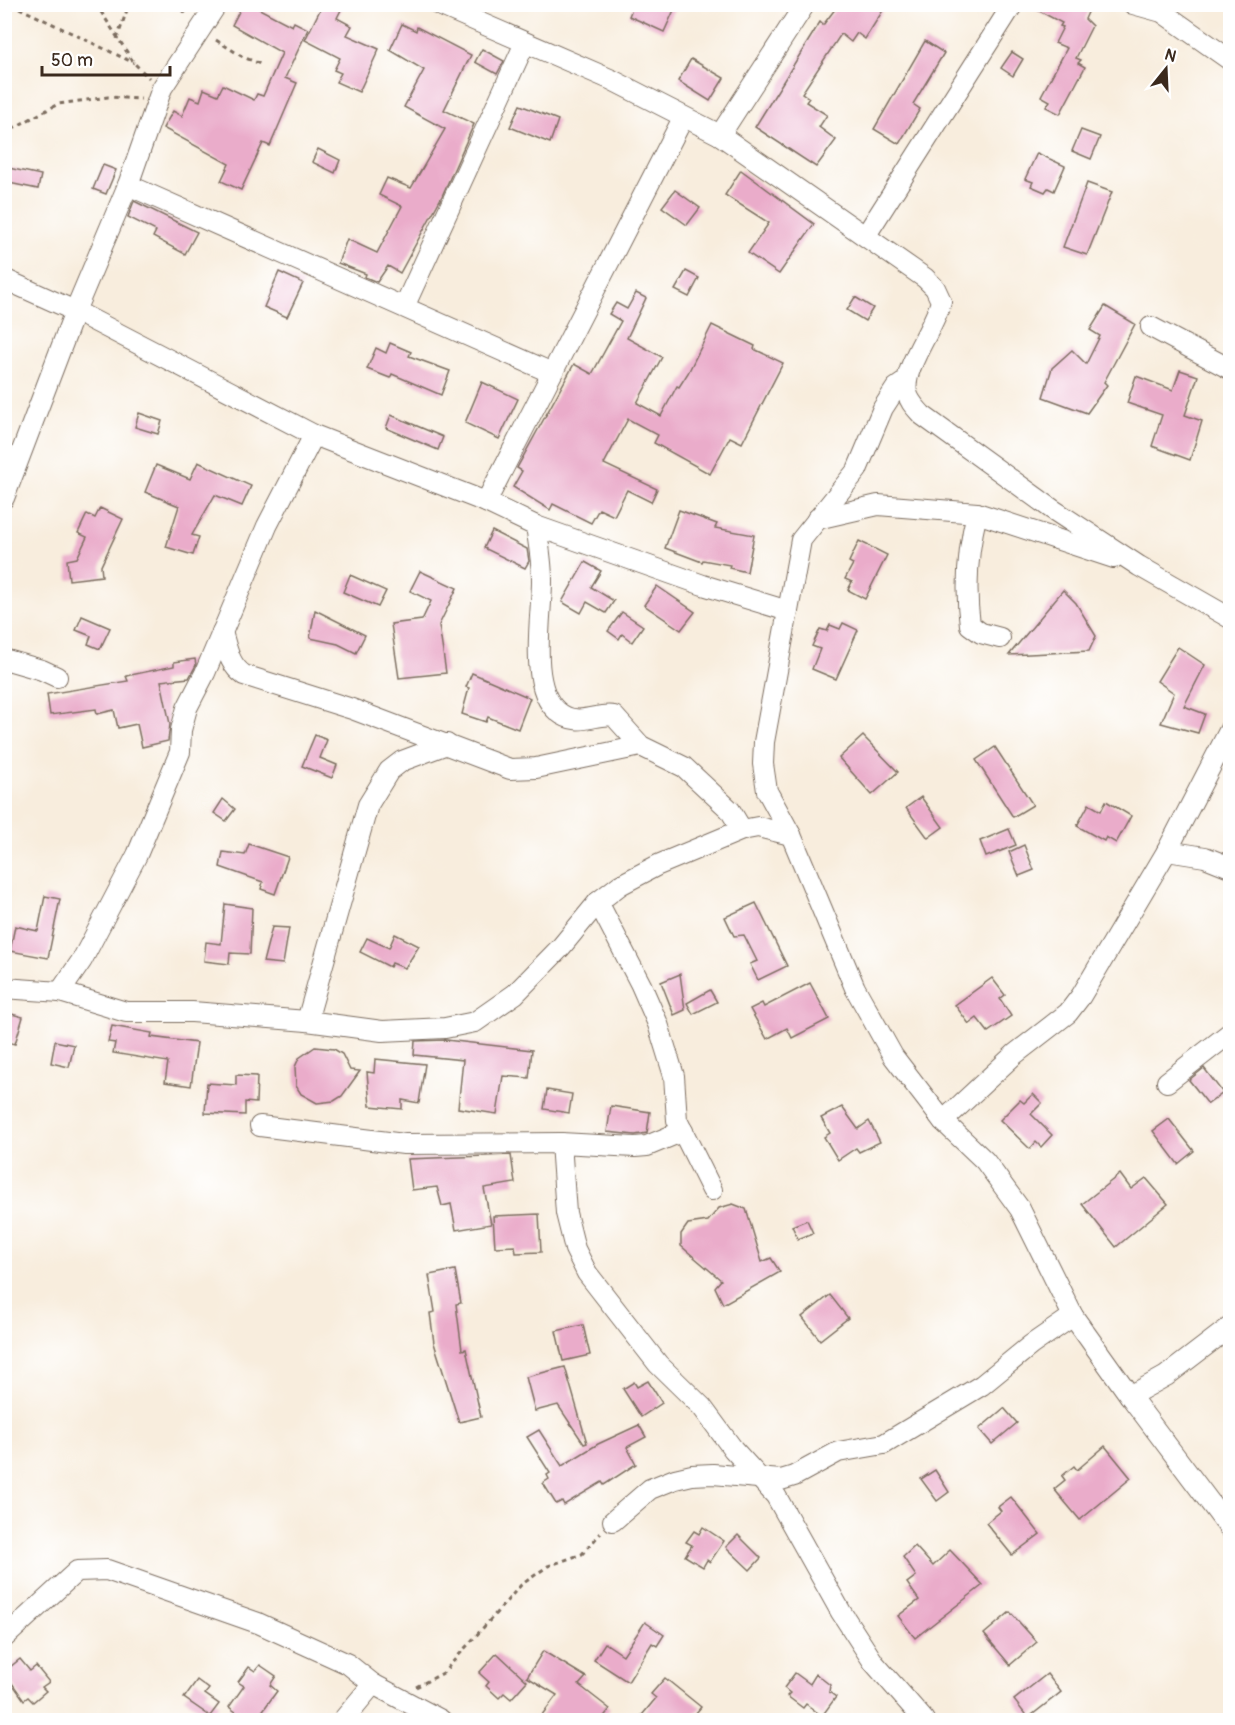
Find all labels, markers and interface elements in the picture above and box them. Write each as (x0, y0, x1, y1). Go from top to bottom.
scale bar (42, 39, 170, 77)
north arrow (1136, 39, 1196, 99)
text: N (1162, 45, 1179, 67)
text: 50 m (51, 49, 93, 72)

